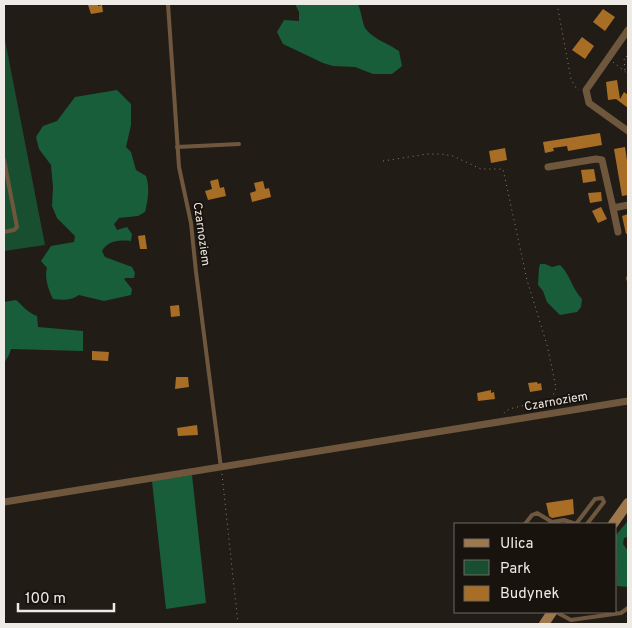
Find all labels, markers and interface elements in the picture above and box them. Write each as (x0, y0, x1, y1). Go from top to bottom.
street label: Czarnoziem (189, 201, 213, 267)
street label: Czarnoziem (523, 389, 589, 415)
legend (454, 523, 617, 613)
text: Ulica (500, 535, 533, 554)
text: Park (500, 560, 531, 579)
scale bar (18, 580, 114, 612)
text: Budynek (500, 585, 559, 604)
text: 100 m (25, 590, 66, 609)

